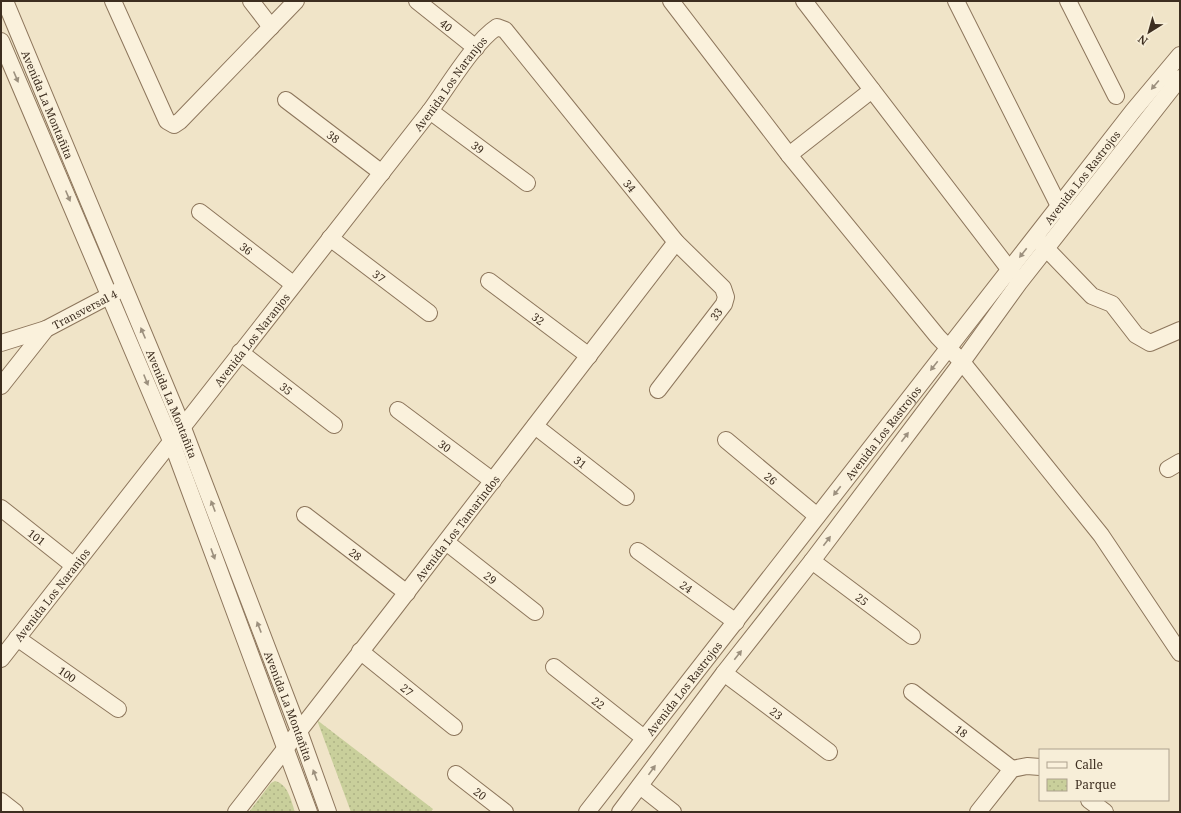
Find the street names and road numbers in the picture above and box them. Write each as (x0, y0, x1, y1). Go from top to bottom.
street label: 40 (437, 15, 456, 34)
street label: Avenida Los Naranjos (410, 32, 490, 134)
street label: Avenida La Montañita (19, 48, 77, 161)
street label: 38 (324, 127, 343, 146)
street label: Avenida Los Rastrojos (1040, 127, 1123, 227)
street label: 39 (469, 137, 488, 156)
street label: 34 (621, 176, 640, 195)
street label: 36 (237, 238, 256, 258)
street label: 37 (370, 266, 389, 285)
street label: Transversal 4 (49, 286, 119, 332)
street label: Avenida Los Naranjos (210, 290, 292, 389)
street label: 33 (706, 305, 726, 323)
street label: 32 (529, 309, 548, 328)
street label: Avenida La Montañita (143, 347, 201, 460)
street label: 35 (277, 378, 296, 398)
street label: Avenida Los Rastrojos (841, 382, 924, 483)
street label: 30 (436, 436, 455, 455)
street label: 31 (571, 452, 590, 471)
street label: 26 (762, 468, 781, 488)
street label: Avenida Los Tamarindos (411, 472, 502, 584)
street label: 101 (25, 525, 49, 548)
street label: 28 (346, 544, 365, 564)
street label: Avenida Los Naranjos (10, 545, 93, 644)
street label: 29 (481, 568, 500, 587)
street label: 24 (677, 577, 696, 596)
street label: 25 (853, 589, 872, 608)
street label: Avenida Los Rastrojos (642, 638, 725, 738)
street label: Avenida La Montañita (262, 649, 317, 763)
street label: 100 (56, 662, 80, 685)
street label: 27 (398, 680, 417, 699)
street label: 22 (589, 693, 608, 712)
street label: 23 (767, 703, 786, 722)
street label: 18 (952, 721, 971, 740)
street label: 20 (471, 783, 490, 803)

